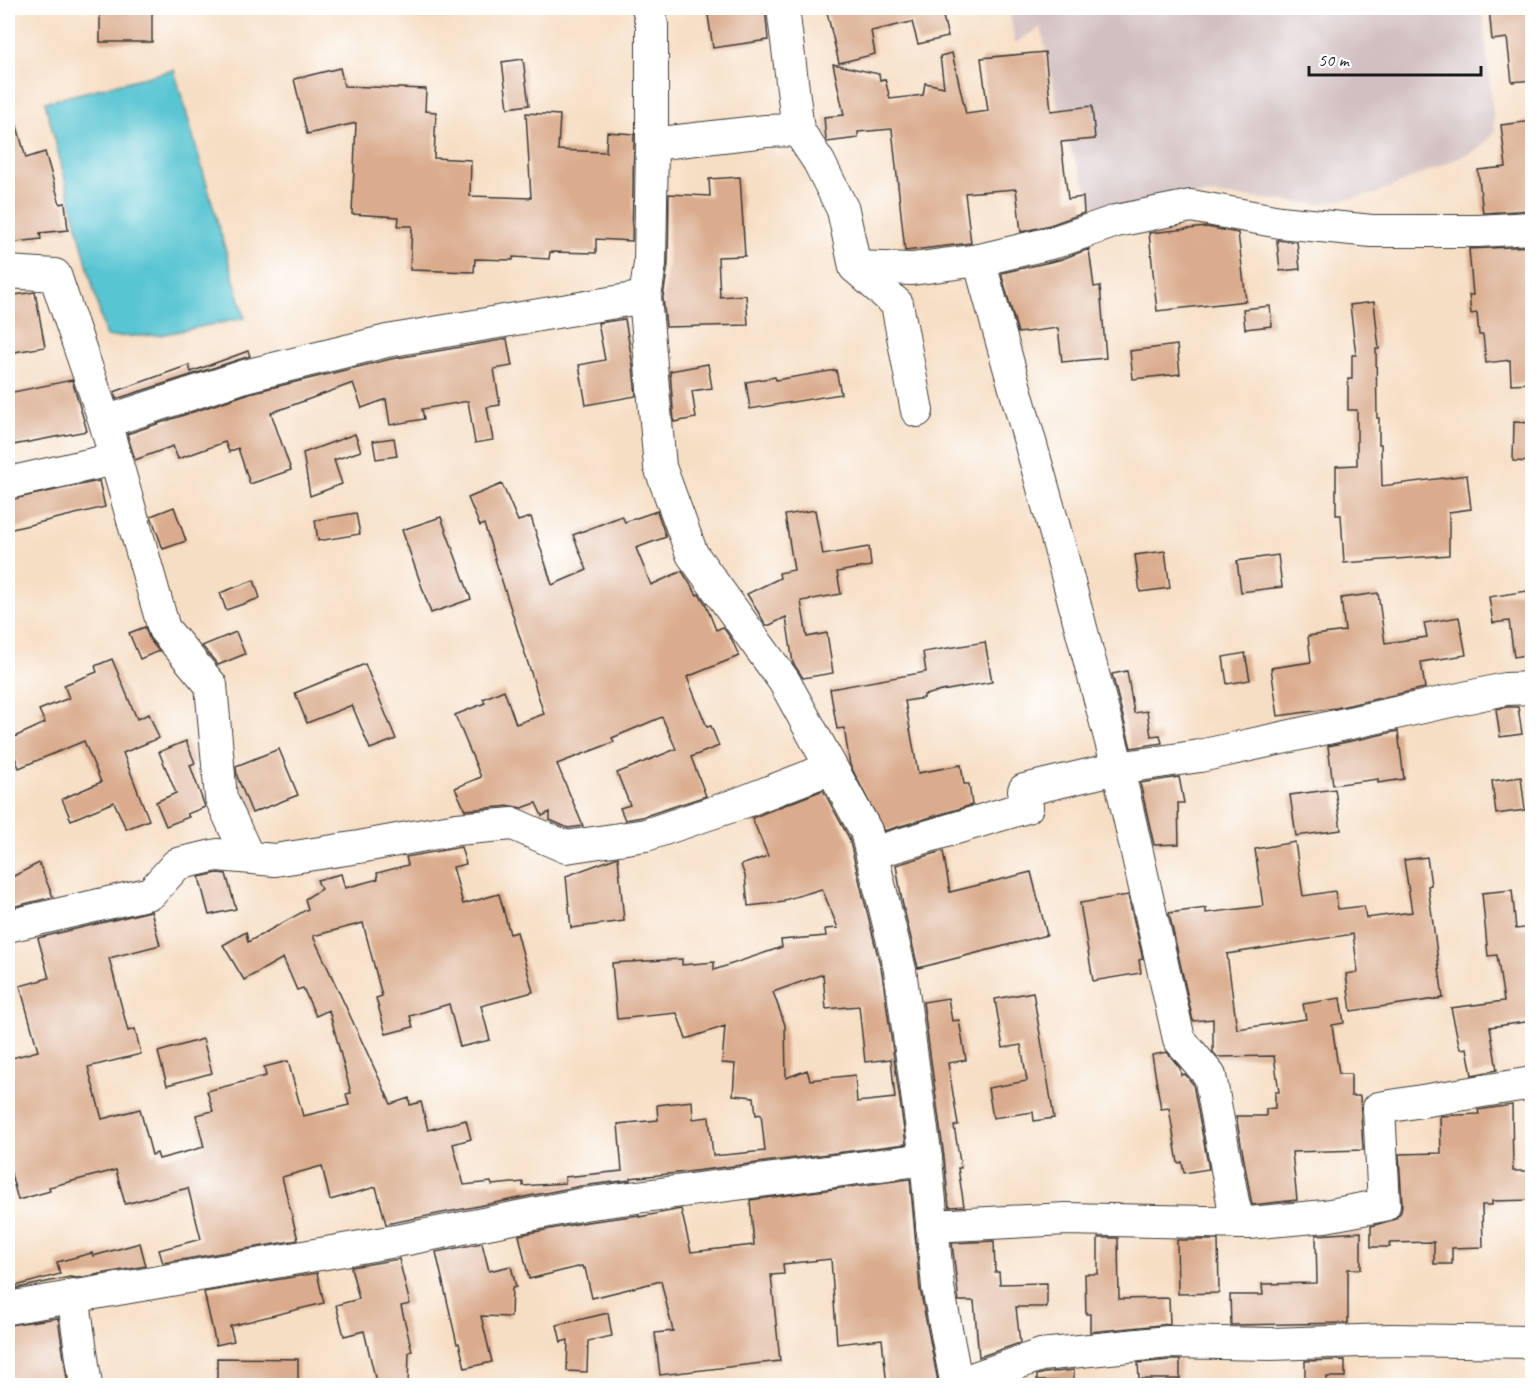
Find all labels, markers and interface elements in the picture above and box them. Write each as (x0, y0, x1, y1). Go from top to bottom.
scale bar (1309, 39, 1482, 77)
text: 50 m (1318, 49, 1351, 71)

